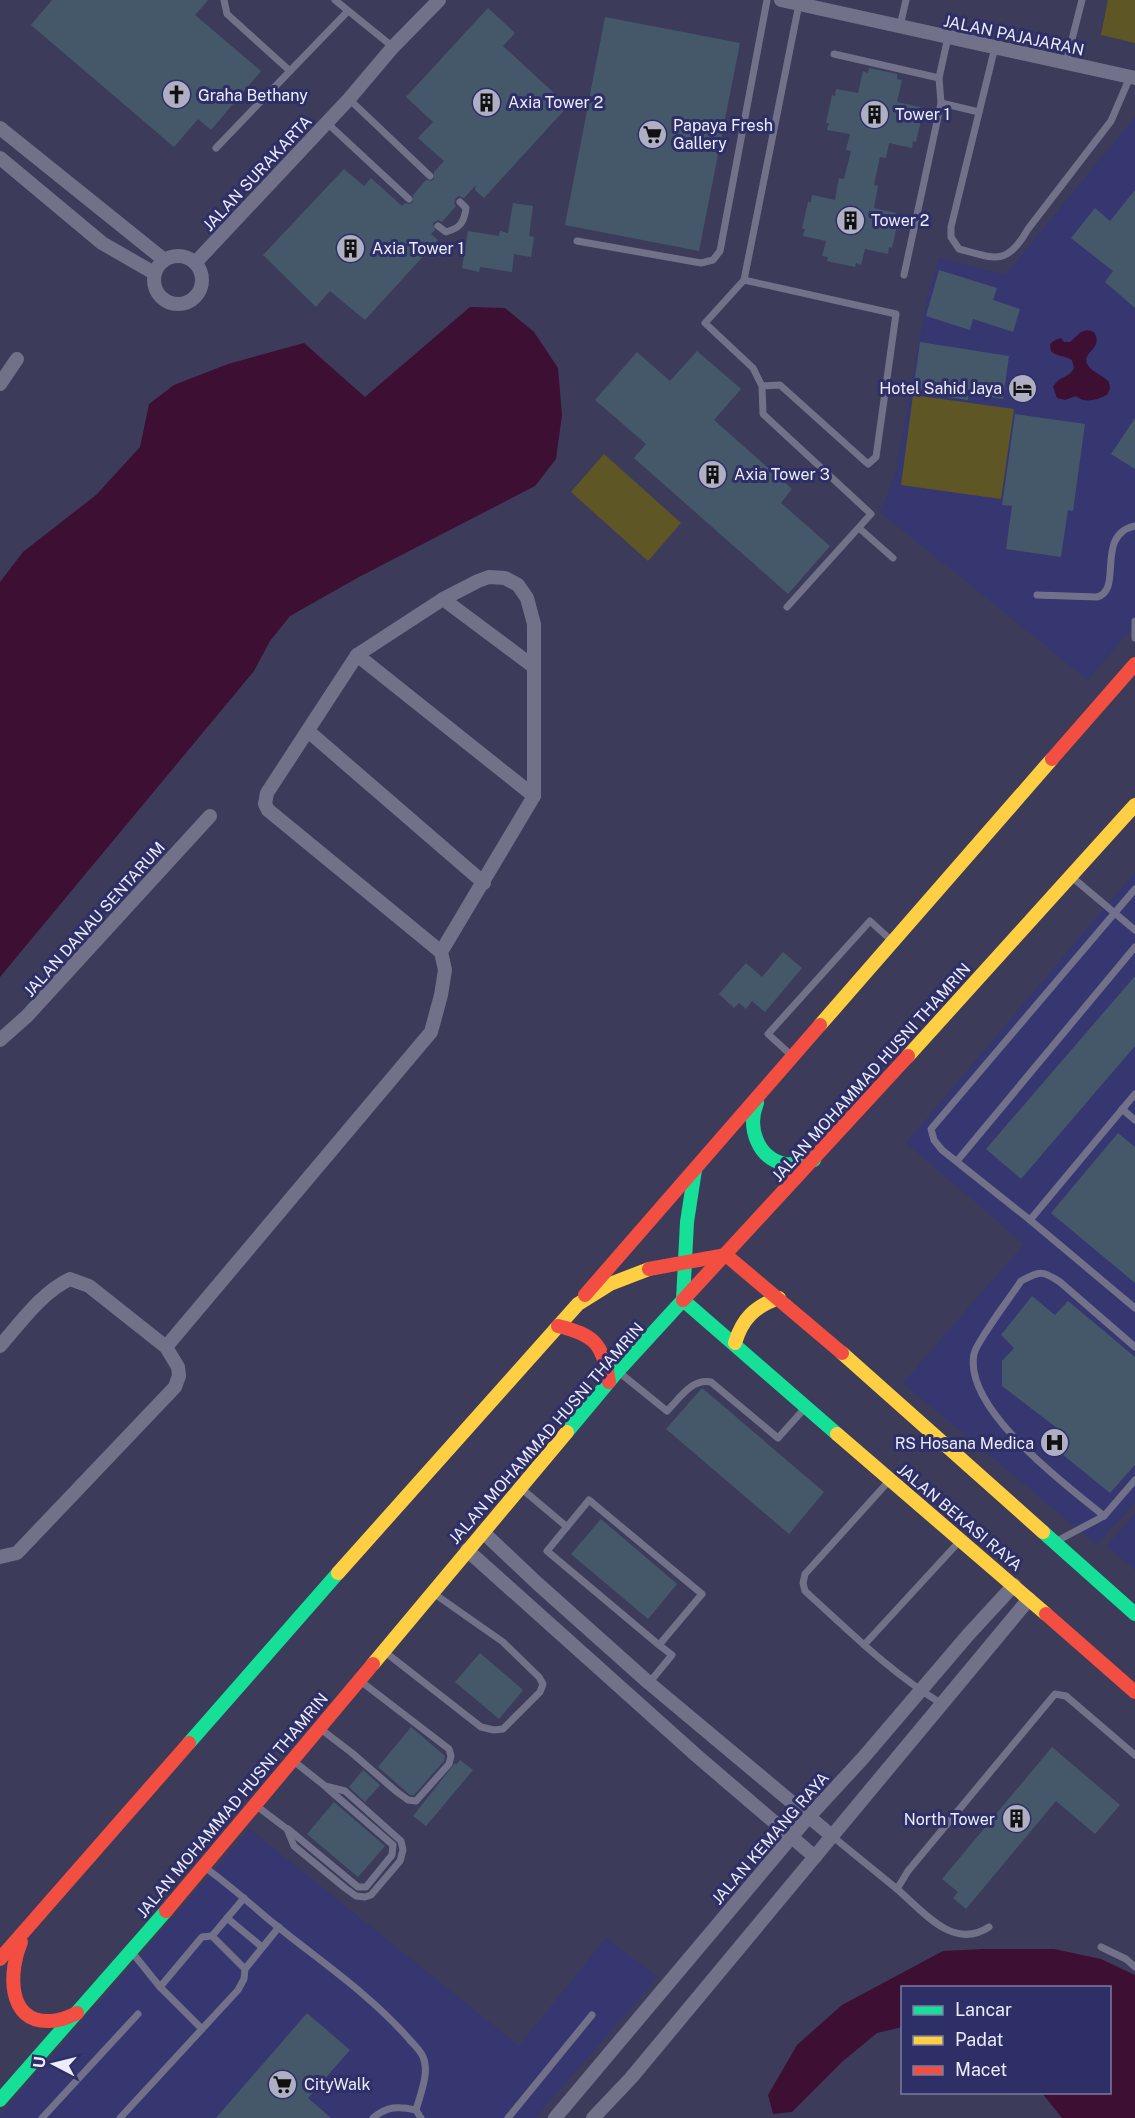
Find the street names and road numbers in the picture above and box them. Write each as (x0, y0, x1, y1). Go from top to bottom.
street label: JALAN PAJAJARAN (942, 11, 1086, 60)
street label: JALAN SURAKARTA (199, 112, 316, 235)
street label: JALAN DANAU SENTARUM (20, 838, 169, 1001)
street label: JALAN MOHAMMAD HUSNI THAMRIN (768, 959, 975, 1185)
street label: JALAN MOHAMMAD HUSNI THAMRIN (445, 1319, 648, 1548)
street label: JALAN BEKASI RAYA (893, 1460, 1026, 1575)
street label: JALAN MOHAMMAD HUSNI THAMRIN (133, 1689, 332, 1921)
street label: JALAN KEMANG RAYA (708, 1768, 833, 1908)

